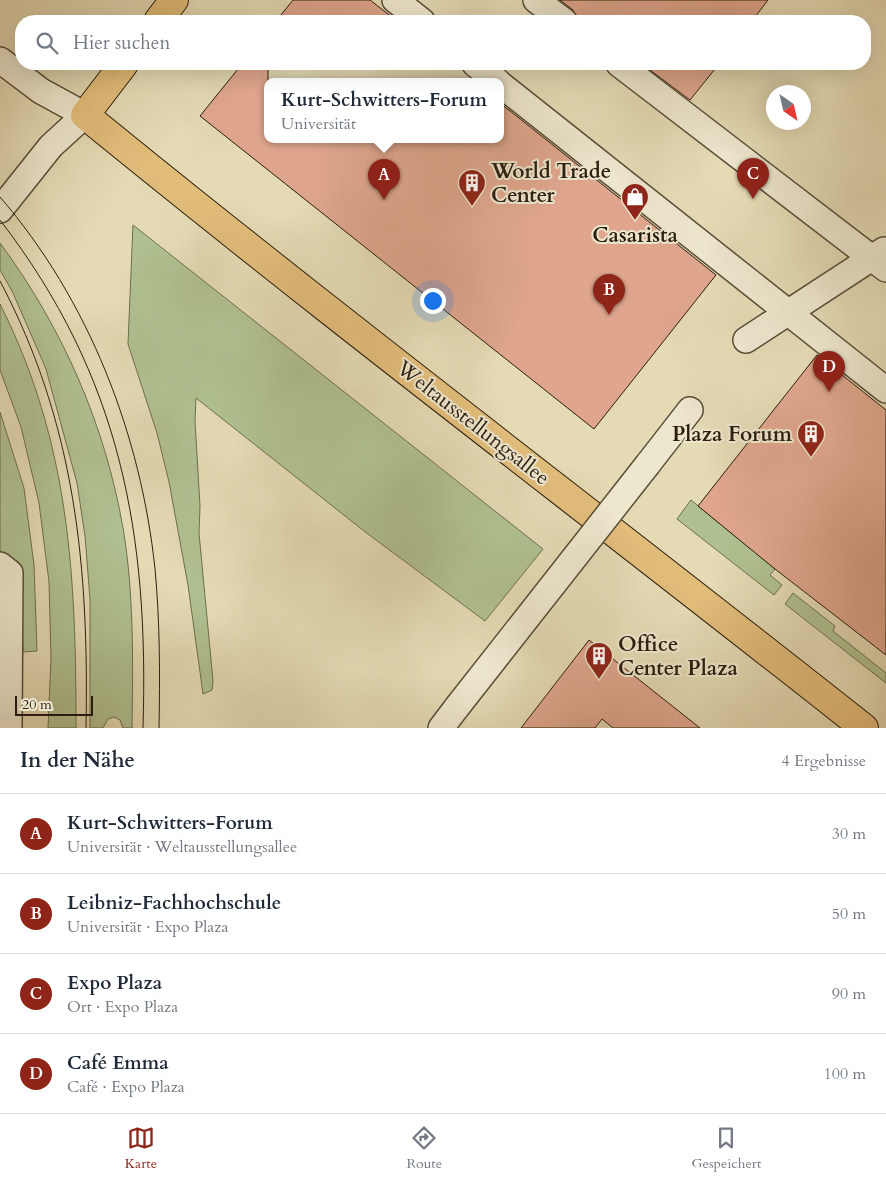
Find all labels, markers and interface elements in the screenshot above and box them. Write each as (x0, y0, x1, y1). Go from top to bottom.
search box (15, 15, 871, 70)
icon: search (33, 29, 61, 57)
text: Hier suchen (73, 30, 170, 56)
popup (264, 78, 504, 143)
north arrow (766, 85, 811, 130)
text: Kurt-Schwitters-Forum (281, 87, 487, 113)
text: Universität (281, 113, 356, 135)
place label: World Trade Center (490, 157, 611, 210)
pin: C (737, 158, 769, 199)
pin: A (368, 159, 400, 200)
building icon: World Trade Center (457, 168, 487, 207)
shop icon: Casarista (620, 182, 650, 221)
place label: Casarista (592, 221, 678, 250)
pin: B (593, 274, 625, 315)
your location (420, 288, 446, 314)
pin: D (813, 351, 845, 392)
street label: Weltausstellungsallee (389, 353, 556, 492)
building icon: Plaza Forum (796, 419, 826, 458)
place label: Plaza Forum (672, 420, 793, 449)
place label: Office Center Plaza (618, 630, 738, 683)
building icon: Office Center Plaza (584, 641, 614, 680)
scale bar (15, 693, 92, 716)
text: 20 m (22, 695, 52, 714)
text: In der Nähe (20, 746, 135, 775)
text: 4 Ergebnisse (781, 750, 866, 772)
text: Kurt-Schwitters-Forum (67, 810, 273, 836)
text: A (30, 823, 42, 845)
text: 30 m (832, 823, 866, 845)
text: Universität · Weltausstellungsallee (67, 836, 297, 858)
text: Leibniz-Fachhochschule (67, 890, 281, 916)
text: B (30, 903, 42, 925)
text: 50 m (832, 903, 866, 925)
text: Universität · Expo Plaza (67, 916, 228, 938)
text: Expo Plaza (67, 970, 162, 996)
text: C (30, 983, 42, 1005)
text: 90 m (832, 983, 866, 1005)
text: Ort · Expo Plaza (67, 996, 178, 1018)
text: Café Emma (67, 1050, 169, 1076)
text: D (29, 1063, 43, 1085)
text: 100 m (824, 1063, 866, 1085)
text: Café · Expo Plaza (67, 1076, 185, 1098)
tab: Karte (125, 1124, 157, 1173)
tab: Route (406, 1124, 442, 1173)
tab: Gespeichert (691, 1124, 761, 1173)

